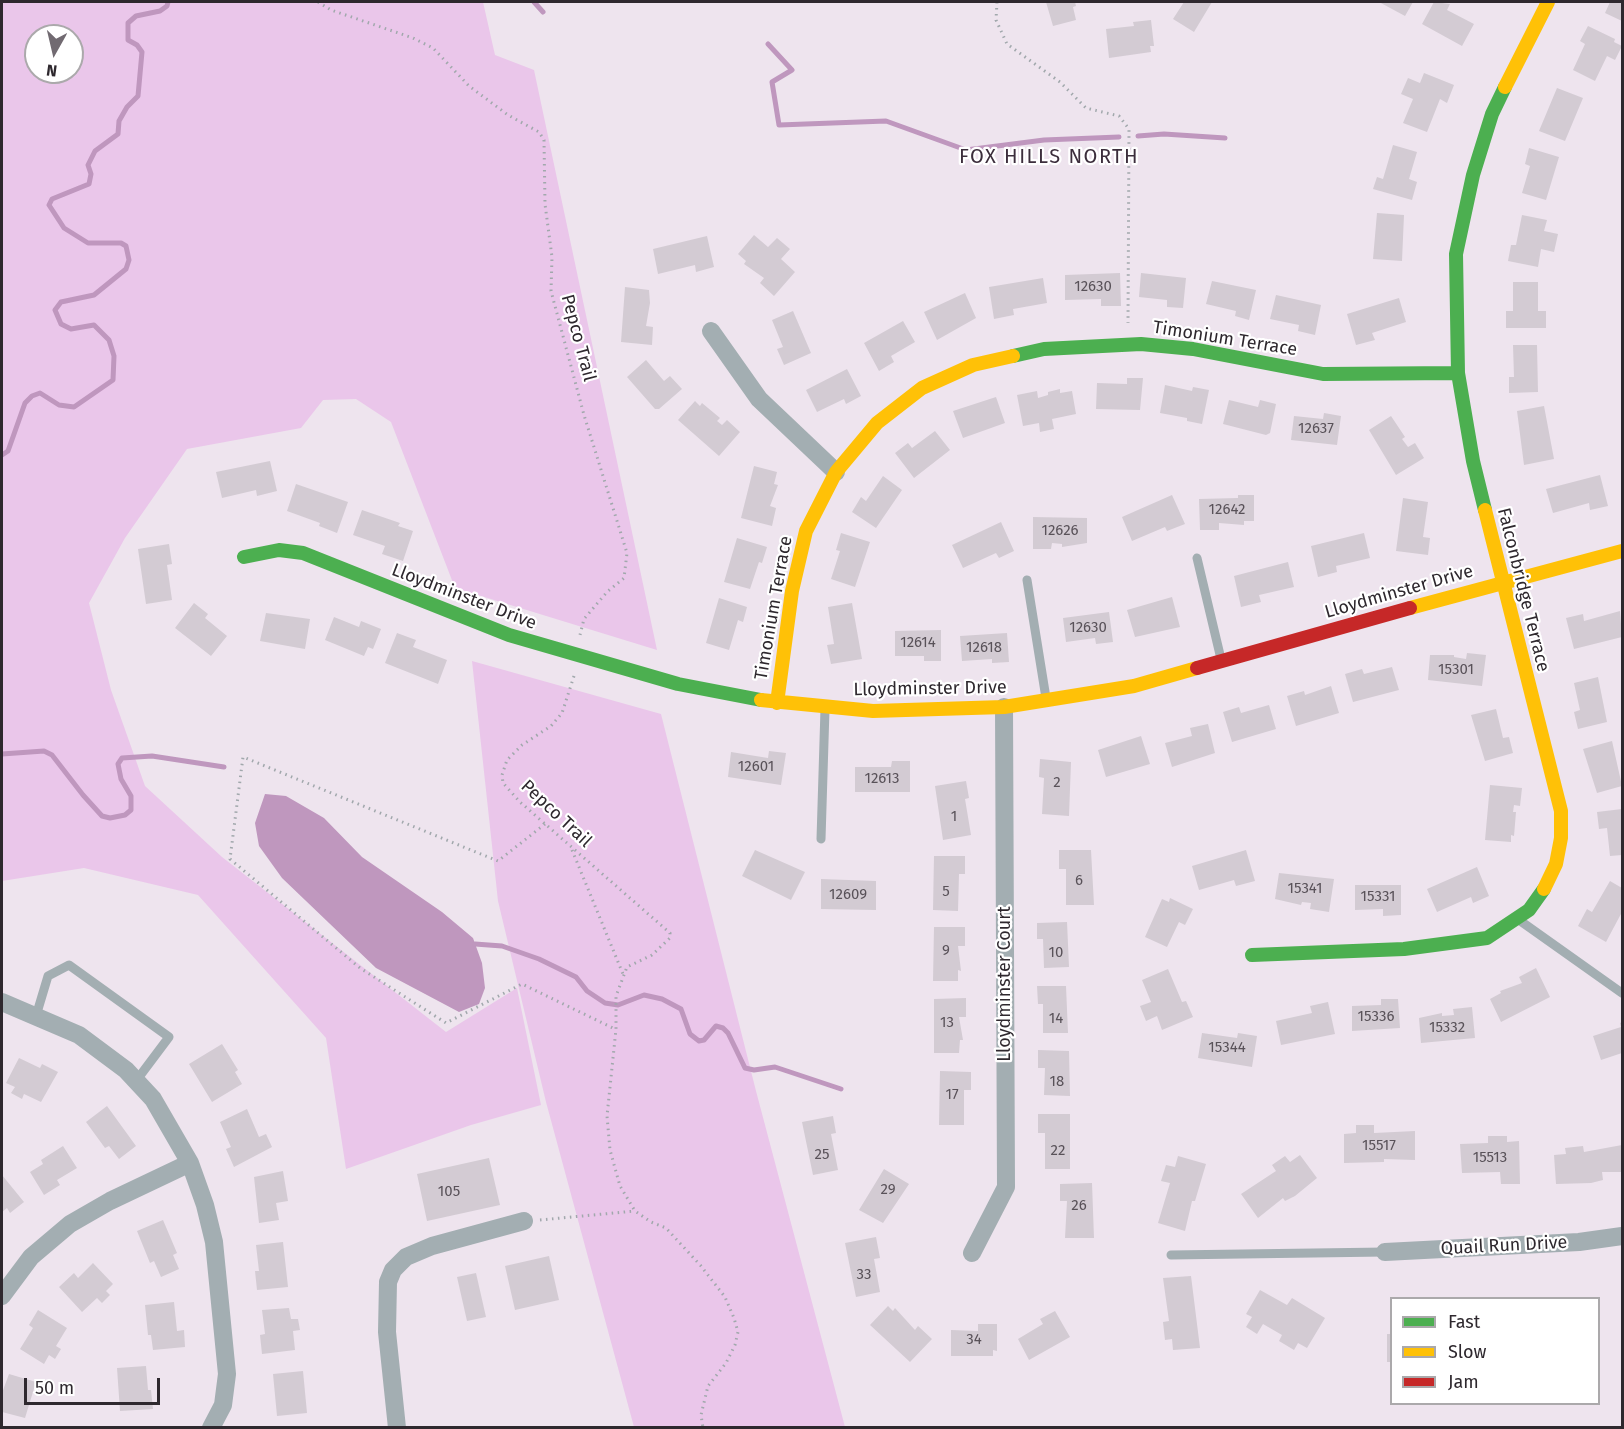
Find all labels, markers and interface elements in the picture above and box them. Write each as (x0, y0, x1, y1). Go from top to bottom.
north arrow (24, 24, 84, 84)
text: N (45, 60, 58, 80)
district label: FOX HILLS NORTH (959, 145, 1139, 169)
house number: 12630 (1074, 278, 1112, 296)
street label: Pepco Trail (556, 292, 600, 384)
street label: Timonium Terrace (1151, 317, 1299, 361)
house number: 12637 (1298, 420, 1334, 438)
house number: 12642 (1208, 501, 1246, 519)
street label: Falconbridge Terrace (1492, 506, 1554, 674)
house number: 12626 (1041, 522, 1079, 540)
street label: Timonium Terrace (751, 534, 797, 682)
street label: Lloydminster Drive (389, 559, 539, 635)
street label: Lloydminster Drive (1322, 560, 1476, 624)
house number: 12630 (1069, 619, 1107, 637)
house number: 12614 (900, 634, 936, 652)
house number: 12618 (966, 639, 1002, 657)
house number: 15301 (1438, 661, 1474, 679)
street label: Lloydminster Drive (853, 677, 1007, 701)
house number: 12601 (738, 758, 774, 776)
house number: 12613 (864, 770, 900, 788)
house number: 2 (1053, 774, 1061, 792)
street label: Pepco Trail (516, 776, 596, 852)
house number: 1 (951, 808, 957, 826)
house number: 6 (1075, 872, 1083, 890)
house number: 15341 (1288, 880, 1322, 898)
house number: 5 (942, 883, 950, 901)
house number: 12609 (829, 886, 867, 904)
house number: 15331 (1361, 888, 1395, 906)
street label: Lloydminster Court (994, 906, 1016, 1062)
house number: 9 (942, 942, 950, 960)
house number: 10 (1049, 944, 1063, 962)
house number: 15336 (1358, 1008, 1394, 1026)
house number: 14 (1049, 1010, 1063, 1028)
house number: 13 (940, 1014, 954, 1032)
house number: 15332 (1429, 1019, 1465, 1037)
house number: 15344 (1208, 1039, 1246, 1057)
house number: 18 (1050, 1073, 1064, 1091)
house number: 17 (945, 1086, 959, 1104)
house number: 15517 (1362, 1137, 1396, 1155)
house number: 22 (1051, 1142, 1065, 1160)
house number: 25 (815, 1146, 829, 1164)
house number: 15513 (1473, 1149, 1507, 1167)
house number: 29 (880, 1181, 896, 1199)
house number: 105 (438, 1183, 460, 1201)
house number: 26 (1071, 1197, 1087, 1215)
street label: Quail Run Drive (1440, 1232, 1568, 1260)
house number: 33 (857, 1266, 871, 1284)
legend (1390, 1297, 1600, 1405)
text: Fast (1448, 1311, 1480, 1333)
house number: 34 (966, 1331, 982, 1349)
text: Slow (1448, 1341, 1486, 1363)
scale bar (27, 1366, 164, 1404)
text: Jam (1448, 1371, 1479, 1393)
text: 50 m (35, 1377, 74, 1399)

